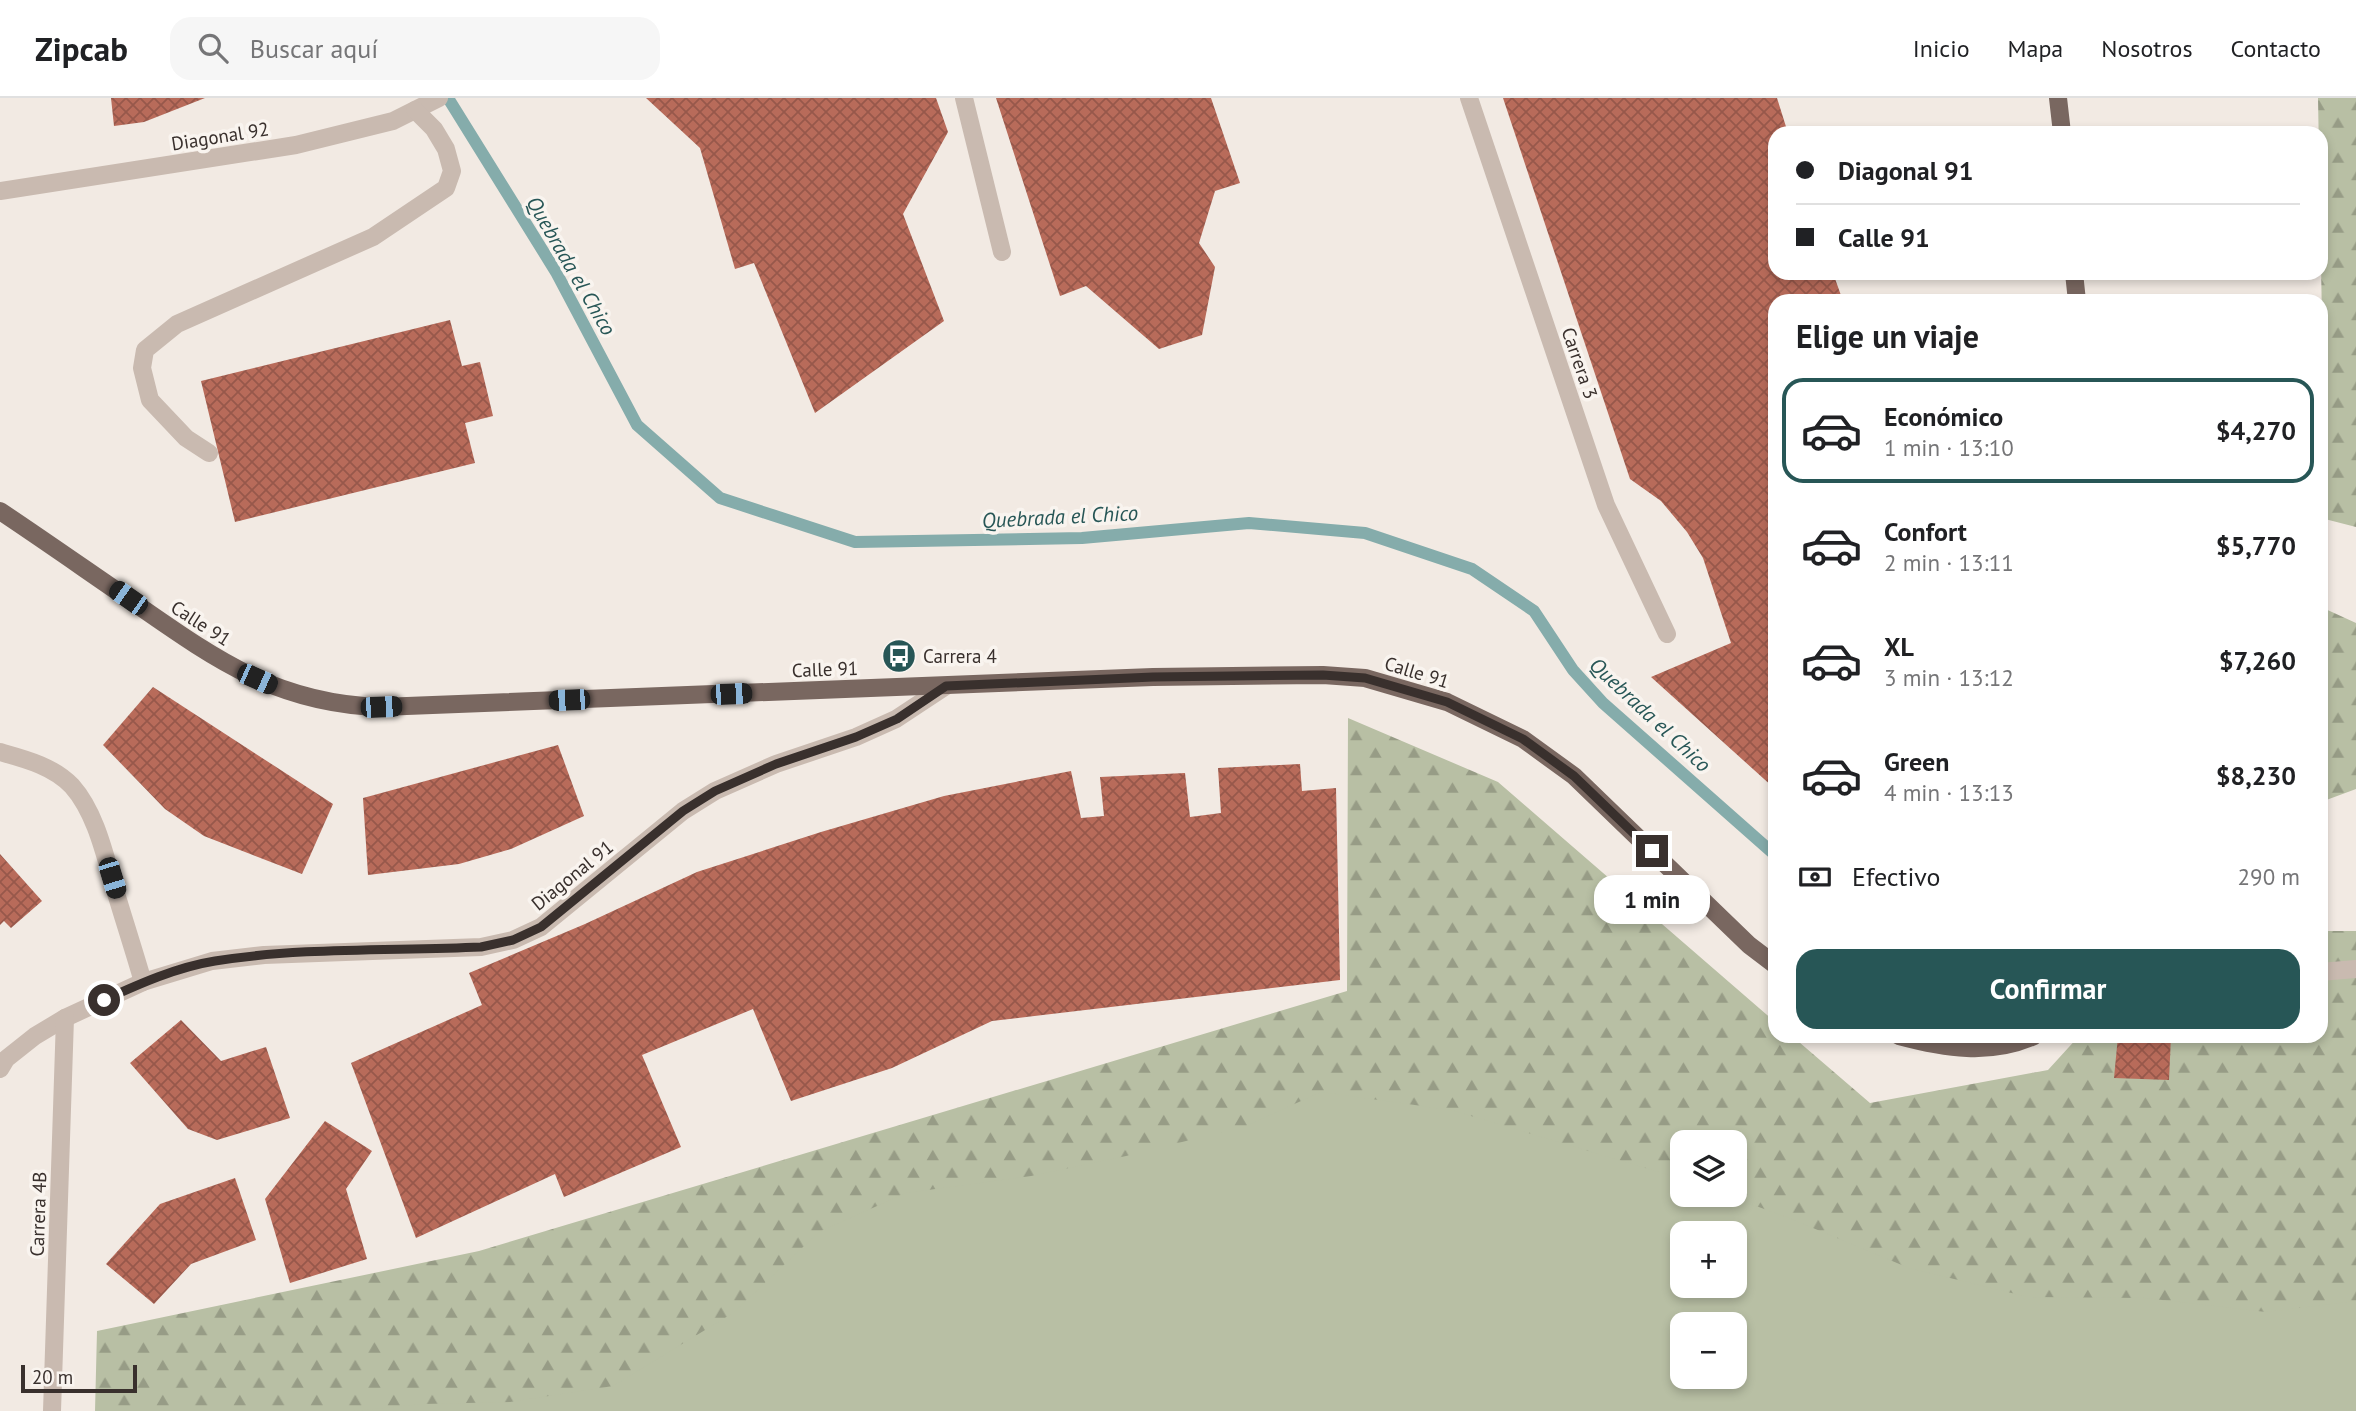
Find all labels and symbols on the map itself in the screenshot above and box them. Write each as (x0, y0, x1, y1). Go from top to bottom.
street label: Diagonal 92 (169, 116, 271, 156)
water label: Quebrada el Chico (521, 191, 622, 340)
street label: Carrera 3 (1557, 324, 1603, 402)
water label: Quebrada el Chico (981, 499, 1139, 534)
car (105, 577, 152, 619)
street label: Calle 91 (167, 595, 235, 651)
bus stop icon: Carrera 4 (880, 637, 918, 675)
place label: Carrera 4 (923, 644, 997, 668)
street label: Calle 91 (1382, 651, 1452, 693)
water label: Quebrada el Chico (1584, 651, 1717, 778)
street label: Calle 91 (791, 656, 859, 682)
car (234, 661, 281, 697)
car (710, 683, 753, 705)
car (548, 689, 591, 711)
car (360, 696, 403, 718)
street label: Diagonal 91 (526, 835, 618, 915)
route end (1636, 835, 1668, 867)
car (96, 855, 129, 901)
callout: 1 min (1594, 876, 1710, 924)
route start (88, 984, 120, 1016)
street label: Carrera 4B (25, 1171, 51, 1257)
scale bar (21, 1362, 136, 1394)

